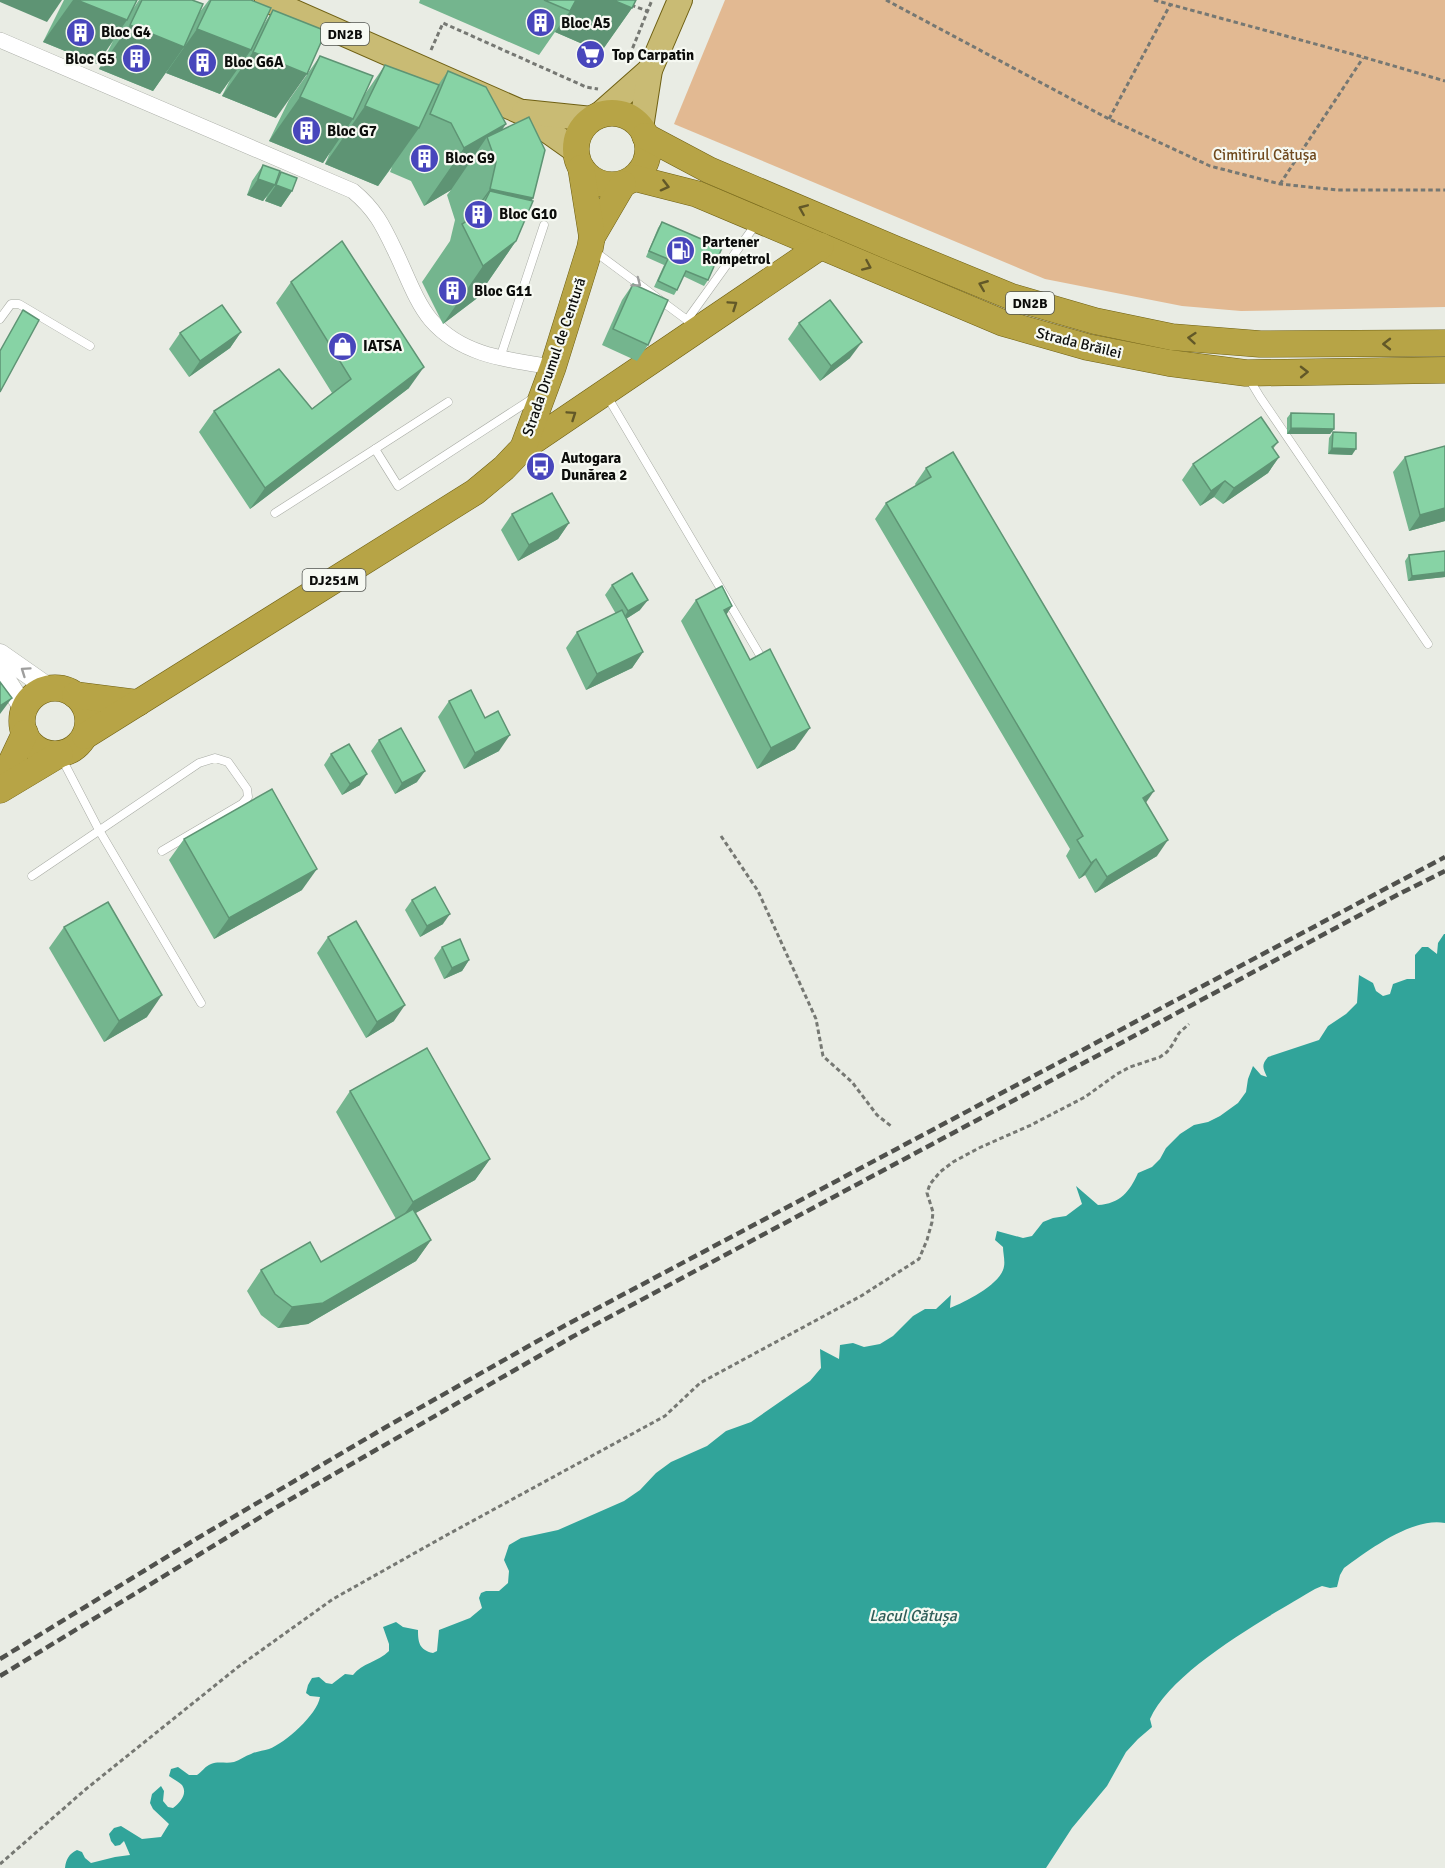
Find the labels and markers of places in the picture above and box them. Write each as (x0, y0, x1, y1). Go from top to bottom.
building icon: Bloc A5 (524, 7, 556, 39)
place label: Bloc A5 (561, 14, 611, 32)
building icon: Bloc G4 (64, 16, 96, 48)
place label: Bloc G4 (101, 23, 151, 41)
supermarket icon: Top Carpatin (575, 39, 607, 71)
building icon: Bloc G5 (120, 43, 152, 75)
building icon: Bloc G6A (187, 46, 219, 78)
place label: Top Carpatin (612, 46, 694, 64)
place label: Bloc G5 (65, 50, 115, 68)
place label: Bloc G6A (224, 53, 284, 71)
building icon: Bloc G7 (290, 115, 322, 147)
place label: Bloc G7 (327, 122, 377, 140)
building icon: Bloc G9 (408, 142, 440, 174)
place label: Bloc G9 (445, 149, 495, 167)
building icon: Bloc G10 (462, 198, 494, 230)
place label: Bloc G10 (499, 205, 557, 223)
place label: Partener Rompetrol (702, 233, 771, 268)
fuel station icon: Partener Rompetrol (665, 235, 697, 267)
building icon: Bloc G11 (437, 275, 469, 307)
place label: Bloc G11 (474, 282, 532, 300)
shop icon: IATSA (326, 330, 358, 362)
place label: IATSA (363, 337, 402, 355)
place label: Autogara Dunărea 2 (561, 449, 627, 484)
bus stop icon: Autogara Dunărea 2 (524, 451, 556, 483)

